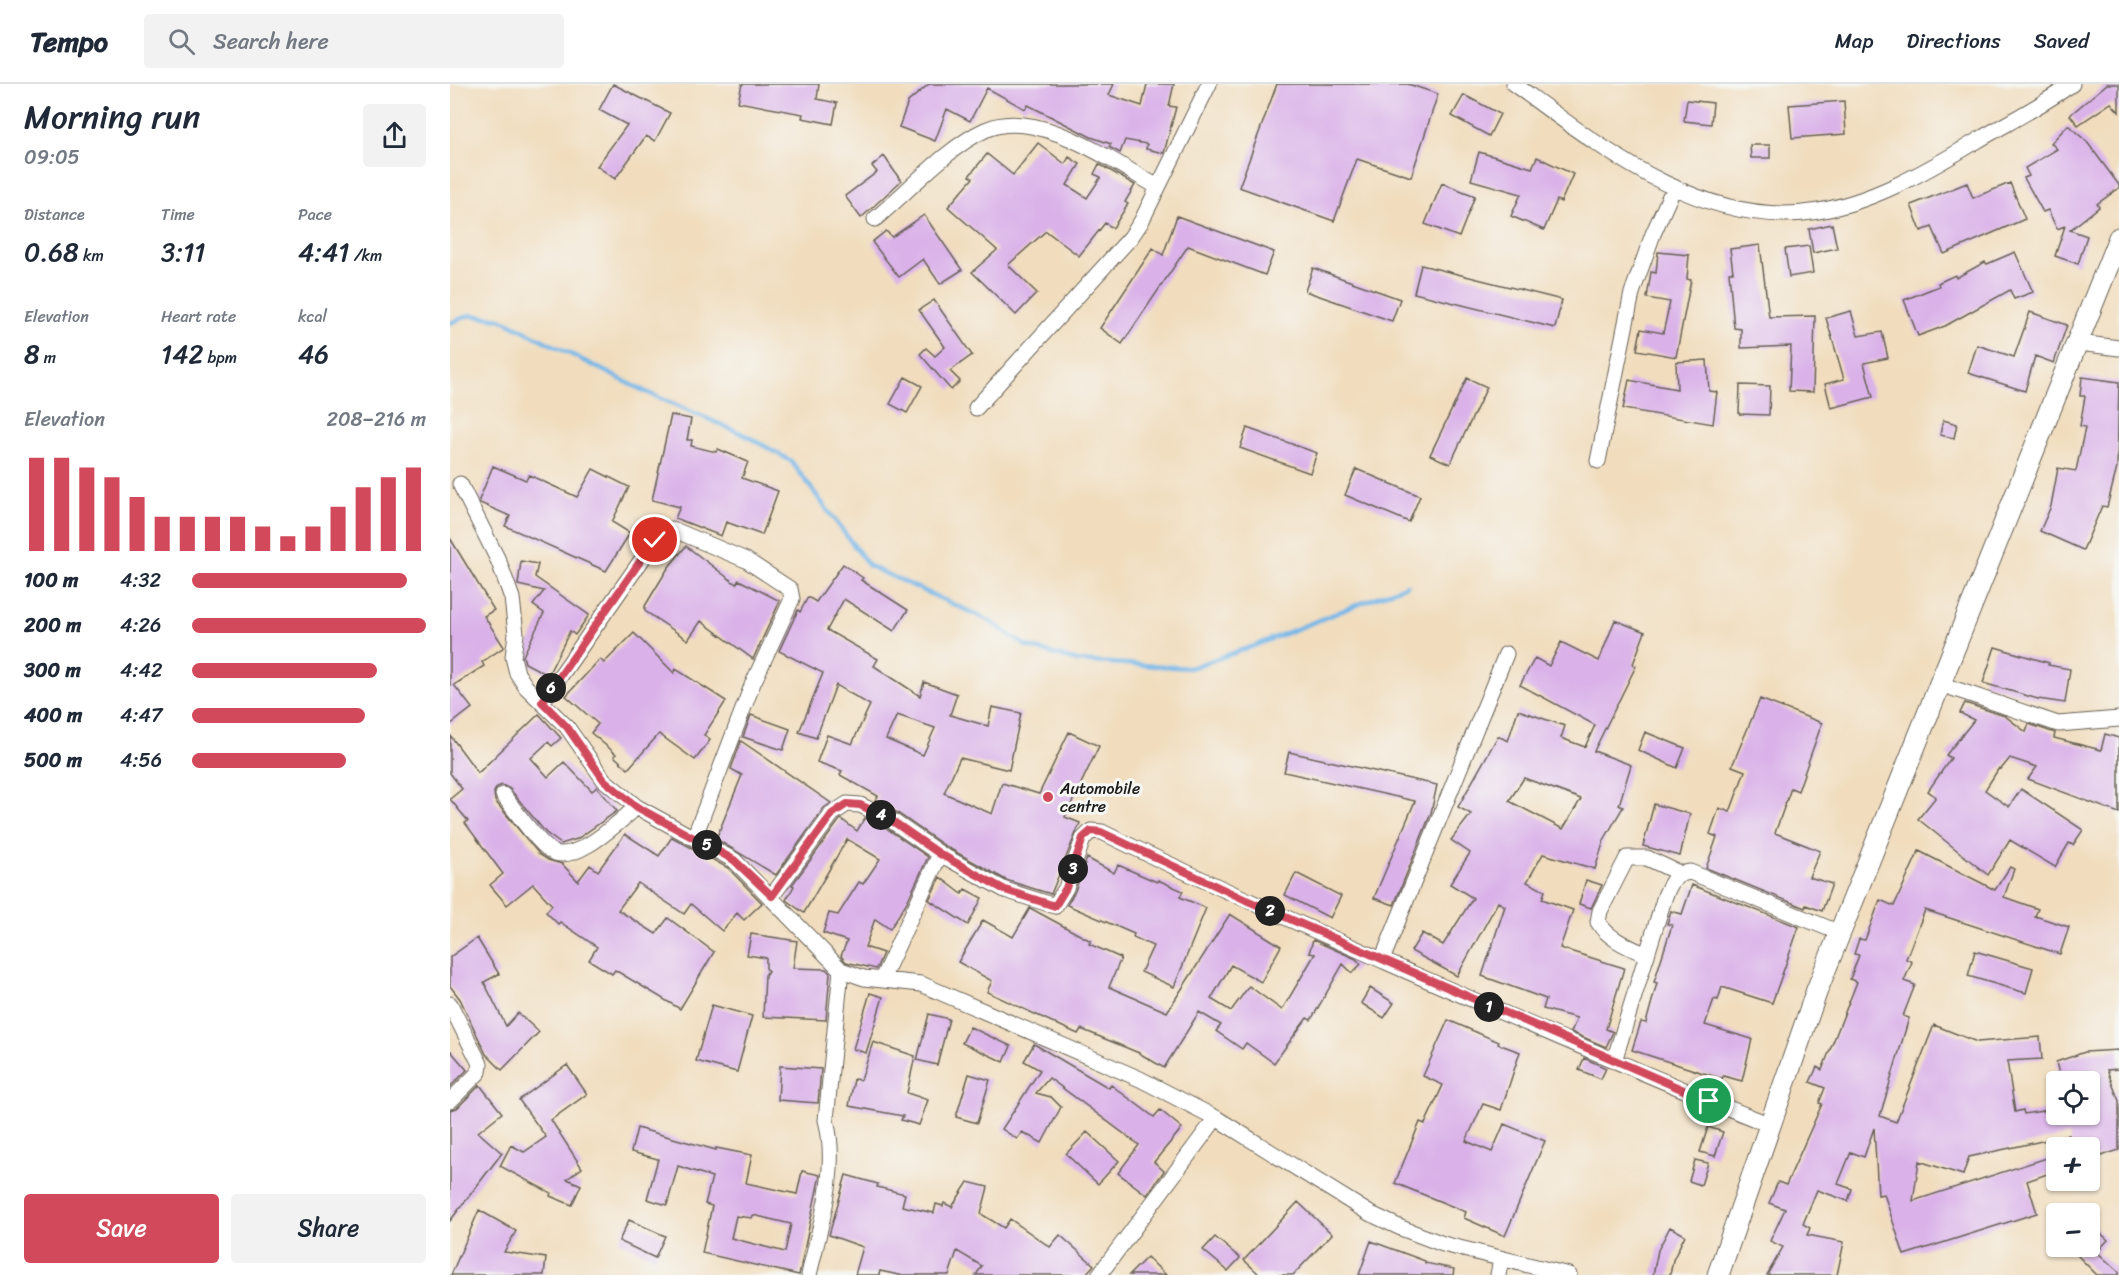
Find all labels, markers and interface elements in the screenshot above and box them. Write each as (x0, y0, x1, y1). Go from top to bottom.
search box (144, 14, 564, 68)
text: Tempo (30, 17, 108, 66)
text: Search here (213, 22, 329, 61)
text: Map (1835, 22, 1873, 60)
text: Directions (1906, 22, 2001, 60)
text: Saved (2034, 22, 2089, 60)
icon: search (165, 25, 198, 58)
text: Morning run (24, 88, 200, 146)
button: share (363, 104, 426, 167)
text: 09:05 (24, 140, 80, 175)
text: Distance (24, 200, 85, 229)
text: Time (161, 200, 195, 229)
text: Pace (298, 200, 332, 229)
text: 0.68 (24, 229, 79, 275)
text: 3:11 (161, 229, 205, 275)
text: 4:41 (298, 229, 350, 275)
text: km (79, 241, 104, 270)
text: /km (350, 241, 382, 270)
text: Elevation (24, 302, 89, 331)
text: Heart rate (161, 302, 236, 331)
text: kcal (298, 302, 327, 331)
text: 8 (24, 331, 40, 377)
text: 142 (161, 331, 203, 377)
text: 46 (298, 331, 329, 377)
text: m (40, 343, 56, 372)
text: bpm (203, 343, 237, 372)
text: Elevation (24, 402, 105, 437)
text: 208–216 m (326, 402, 426, 437)
pin (629, 514, 680, 565)
icon: check (638, 523, 671, 556)
text: 100 m (24, 563, 78, 598)
text: 4:32 (120, 563, 161, 598)
text: 200 m (24, 608, 81, 643)
text: 4:26 (120, 608, 161, 643)
text: 300 m (24, 653, 81, 688)
text: 4:42 (120, 653, 163, 688)
pin: 6 (536, 673, 566, 703)
text: 6 (546, 673, 556, 702)
text: 400 m (24, 698, 82, 733)
text: 4:47 (120, 698, 162, 733)
text: 500 m (24, 743, 82, 778)
text: 4:56 (120, 743, 162, 778)
place label: Automobile centre (1059, 774, 1140, 821)
marker: Automobile centre (1041, 790, 1055, 804)
pin: 4 (866, 800, 896, 830)
text: 4 (876, 800, 886, 829)
pin: 5 (692, 830, 722, 860)
text: 5 (702, 830, 712, 859)
pin: 3 (1058, 854, 1088, 884)
text: 3 (1069, 854, 1077, 883)
pin: 2 (1255, 896, 1285, 926)
text: 2 (1265, 896, 1275, 925)
pin: 1 (1474, 992, 1504, 1022)
text: 1 (1486, 992, 1492, 1021)
map controls (2046, 1071, 2100, 1257)
button: locate (2046, 1071, 2100, 1125)
pin (1683, 1075, 1734, 1126)
icon: arrive (1692, 1084, 1725, 1117)
button: + (2046, 1137, 2100, 1191)
button: Save (24, 1194, 219, 1263)
button: Share (231, 1194, 426, 1263)
button: − (2046, 1203, 2100, 1257)

